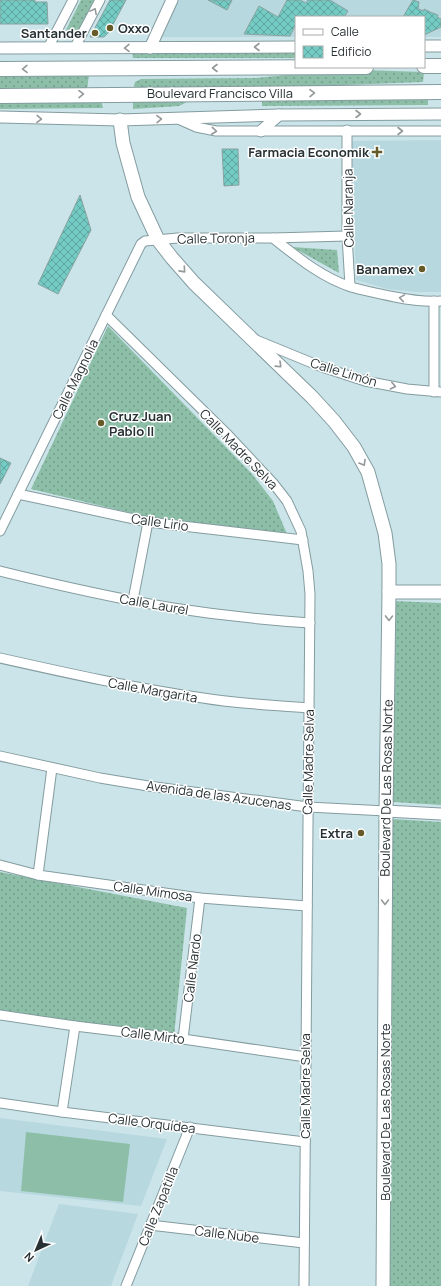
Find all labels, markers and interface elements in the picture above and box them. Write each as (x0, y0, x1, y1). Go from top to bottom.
one-way arrow (90, 8, 97, 15)
legend (295, 16, 425, 68)
place label: Oxxo (118, 19, 150, 37)
marker: Oxxo (105, 23, 115, 33)
text: Calle (331, 23, 359, 40)
place label: Santander (21, 24, 87, 42)
marker: Santander (90, 28, 100, 38)
one-way arrow (254, 43, 260, 51)
text: Edificio (331, 43, 371, 60)
one-way arrow (124, 44, 130, 52)
one-way arrow (212, 64, 218, 72)
one-way arrow (22, 65, 28, 73)
street label: Boulevard Francisco Villa (147, 84, 293, 102)
one-way arrow (309, 88, 315, 97)
one-way arrow (78, 90, 84, 98)
one-way arrow (355, 110, 361, 118)
one-way arrow (36, 114, 42, 123)
one-way arrow (156, 115, 162, 123)
one-way arrow (211, 126, 217, 135)
one-way arrow (397, 127, 403, 135)
place label: Farmacia Economik (248, 143, 370, 161)
marker: Farmacia Economik (372, 147, 382, 157)
street label: Calle Naranja (338, 168, 358, 248)
street label: Calle Toronja (177, 228, 255, 248)
place label: Banamex (356, 260, 415, 278)
marker: Banamex (417, 264, 427, 274)
one-way arrow (178, 266, 185, 273)
one-way arrow (399, 294, 405, 303)
street label: Calle Magnolia (48, 336, 102, 422)
street label: Calle Limón (308, 353, 380, 391)
one-way arrow (274, 360, 282, 368)
one-way arrow (390, 382, 397, 390)
street label: Calle Madre Selva (196, 405, 282, 493)
place label: Cruz Juan Pablo II (109, 407, 172, 440)
marker: Cruz Juan Pablo II (96, 418, 106, 428)
one-way arrow (359, 459, 366, 466)
street label: Calle Lirio (130, 509, 190, 535)
street label: Calle Laurel (118, 589, 190, 619)
one-way arrow (385, 615, 393, 621)
street label: Calle Margarita (107, 673, 199, 707)
street label: Boulevard De Las Rosas Norte (375, 699, 397, 877)
street label: Calle Madre Selva (298, 709, 318, 815)
street label: Avenida de las Azucenas (145, 776, 293, 814)
place label: Extra (320, 824, 353, 842)
marker: Extra (356, 828, 366, 838)
street label: Calle Mimosa (112, 877, 194, 905)
one-way arrow (381, 899, 389, 905)
street label: Calle Nardo (179, 932, 205, 1003)
street label: Calle Mirto (120, 1022, 186, 1048)
street label: Boulevard De Las Rosas Norte (376, 1023, 394, 1201)
street label: Calle Madre Selva (296, 1033, 314, 1139)
street label: Calle Orquídea (107, 1109, 197, 1137)
street label: Calle Zapatilla (134, 1163, 182, 1249)
street label: Calle Nube (194, 1221, 261, 1247)
north arrow (16, 1230, 56, 1270)
text: N (21, 1249, 37, 1266)

